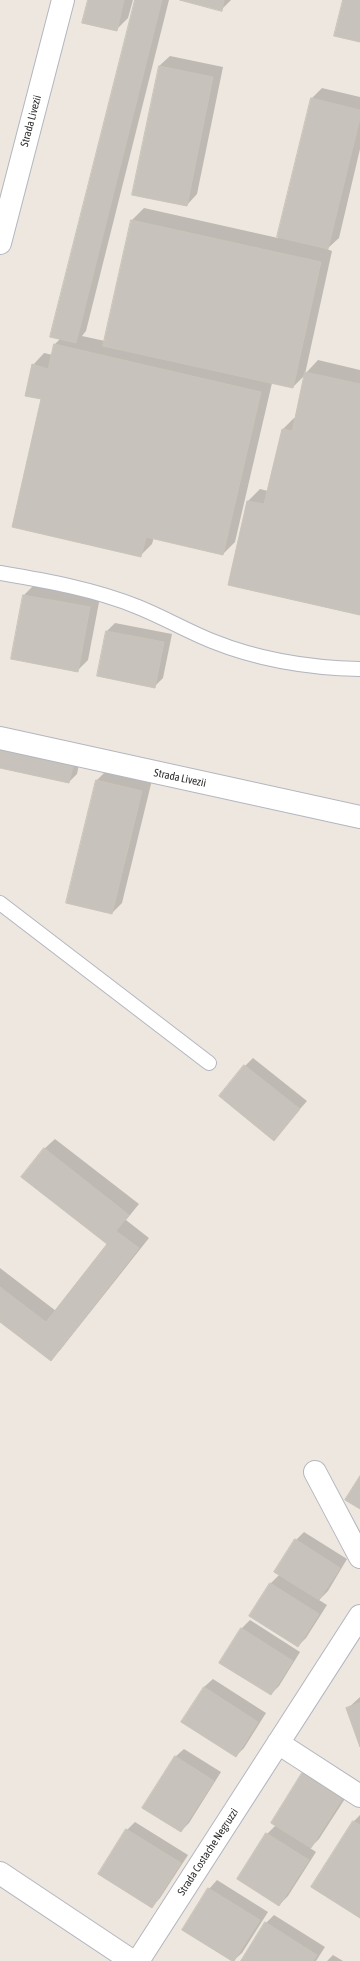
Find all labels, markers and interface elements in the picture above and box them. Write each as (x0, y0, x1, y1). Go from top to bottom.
street label: Strada Livezii (18, 94, 44, 148)
street label: Strada Livezii (153, 766, 207, 790)
street label: Strada Costache Negruzzi (175, 1806, 241, 1898)

